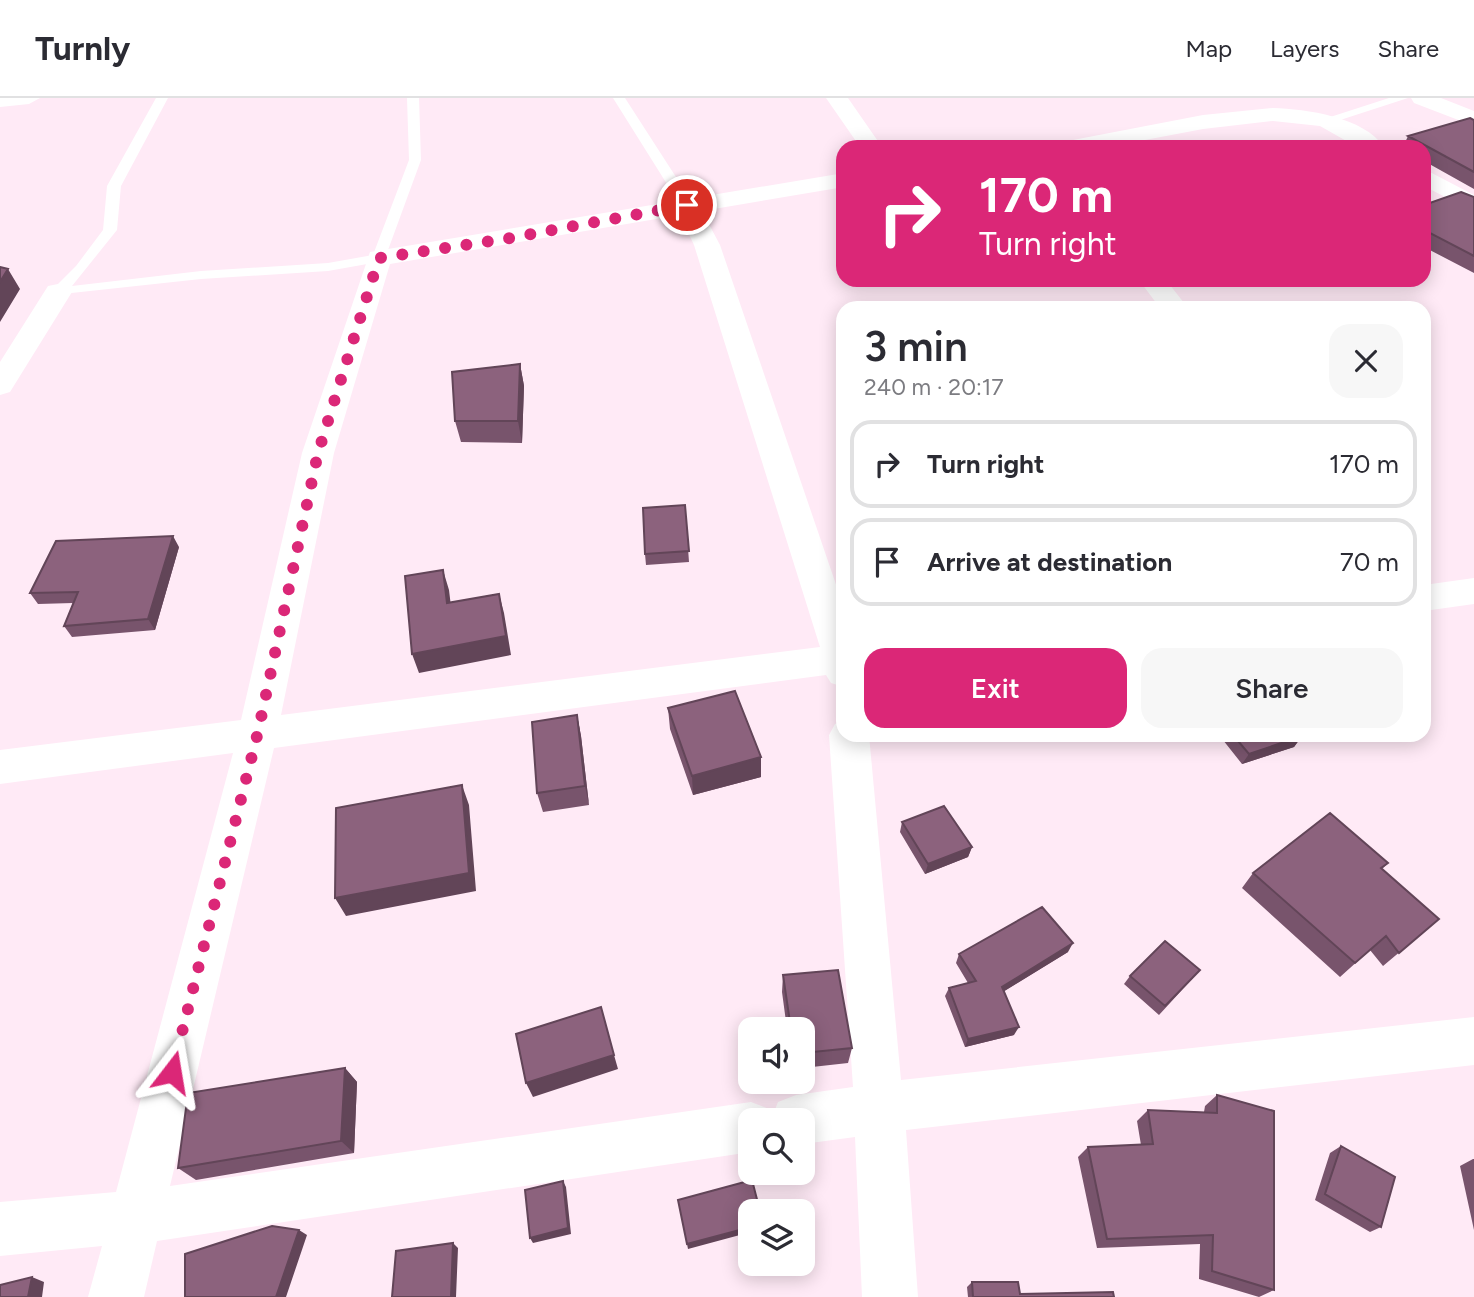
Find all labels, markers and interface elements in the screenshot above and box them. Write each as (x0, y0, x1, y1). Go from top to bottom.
text: Turnly (35, 29, 130, 68)
text: Map (1185, 34, 1232, 63)
text: Layers (1270, 34, 1339, 63)
text: Share (1377, 34, 1439, 63)
text: 170 m (979, 165, 1113, 224)
icon: right (864, 168, 955, 259)
pin (657, 175, 717, 235)
icon: arrive (668, 186, 706, 224)
text: Turn right (979, 225, 1117, 263)
text: 3 min (864, 321, 968, 372)
button: close (1329, 324, 1403, 398)
text: 240 m · 20:17 (864, 373, 1004, 401)
icon: right (868, 445, 906, 483)
text: Turn right (927, 448, 1044, 480)
text: 170 m (1329, 448, 1399, 480)
icon: arrive (868, 543, 906, 581)
text: Arrive at destination (927, 546, 1172, 578)
text: 70 m (1340, 546, 1399, 578)
button: Exit (864, 648, 1127, 728)
button: Share (1141, 648, 1403, 728)
map controls (738, 1017, 815, 1276)
button: sound (738, 1017, 815, 1094)
position arrow (135, 1035, 209, 1109)
button: search (738, 1108, 815, 1185)
button: layers (738, 1199, 815, 1276)

